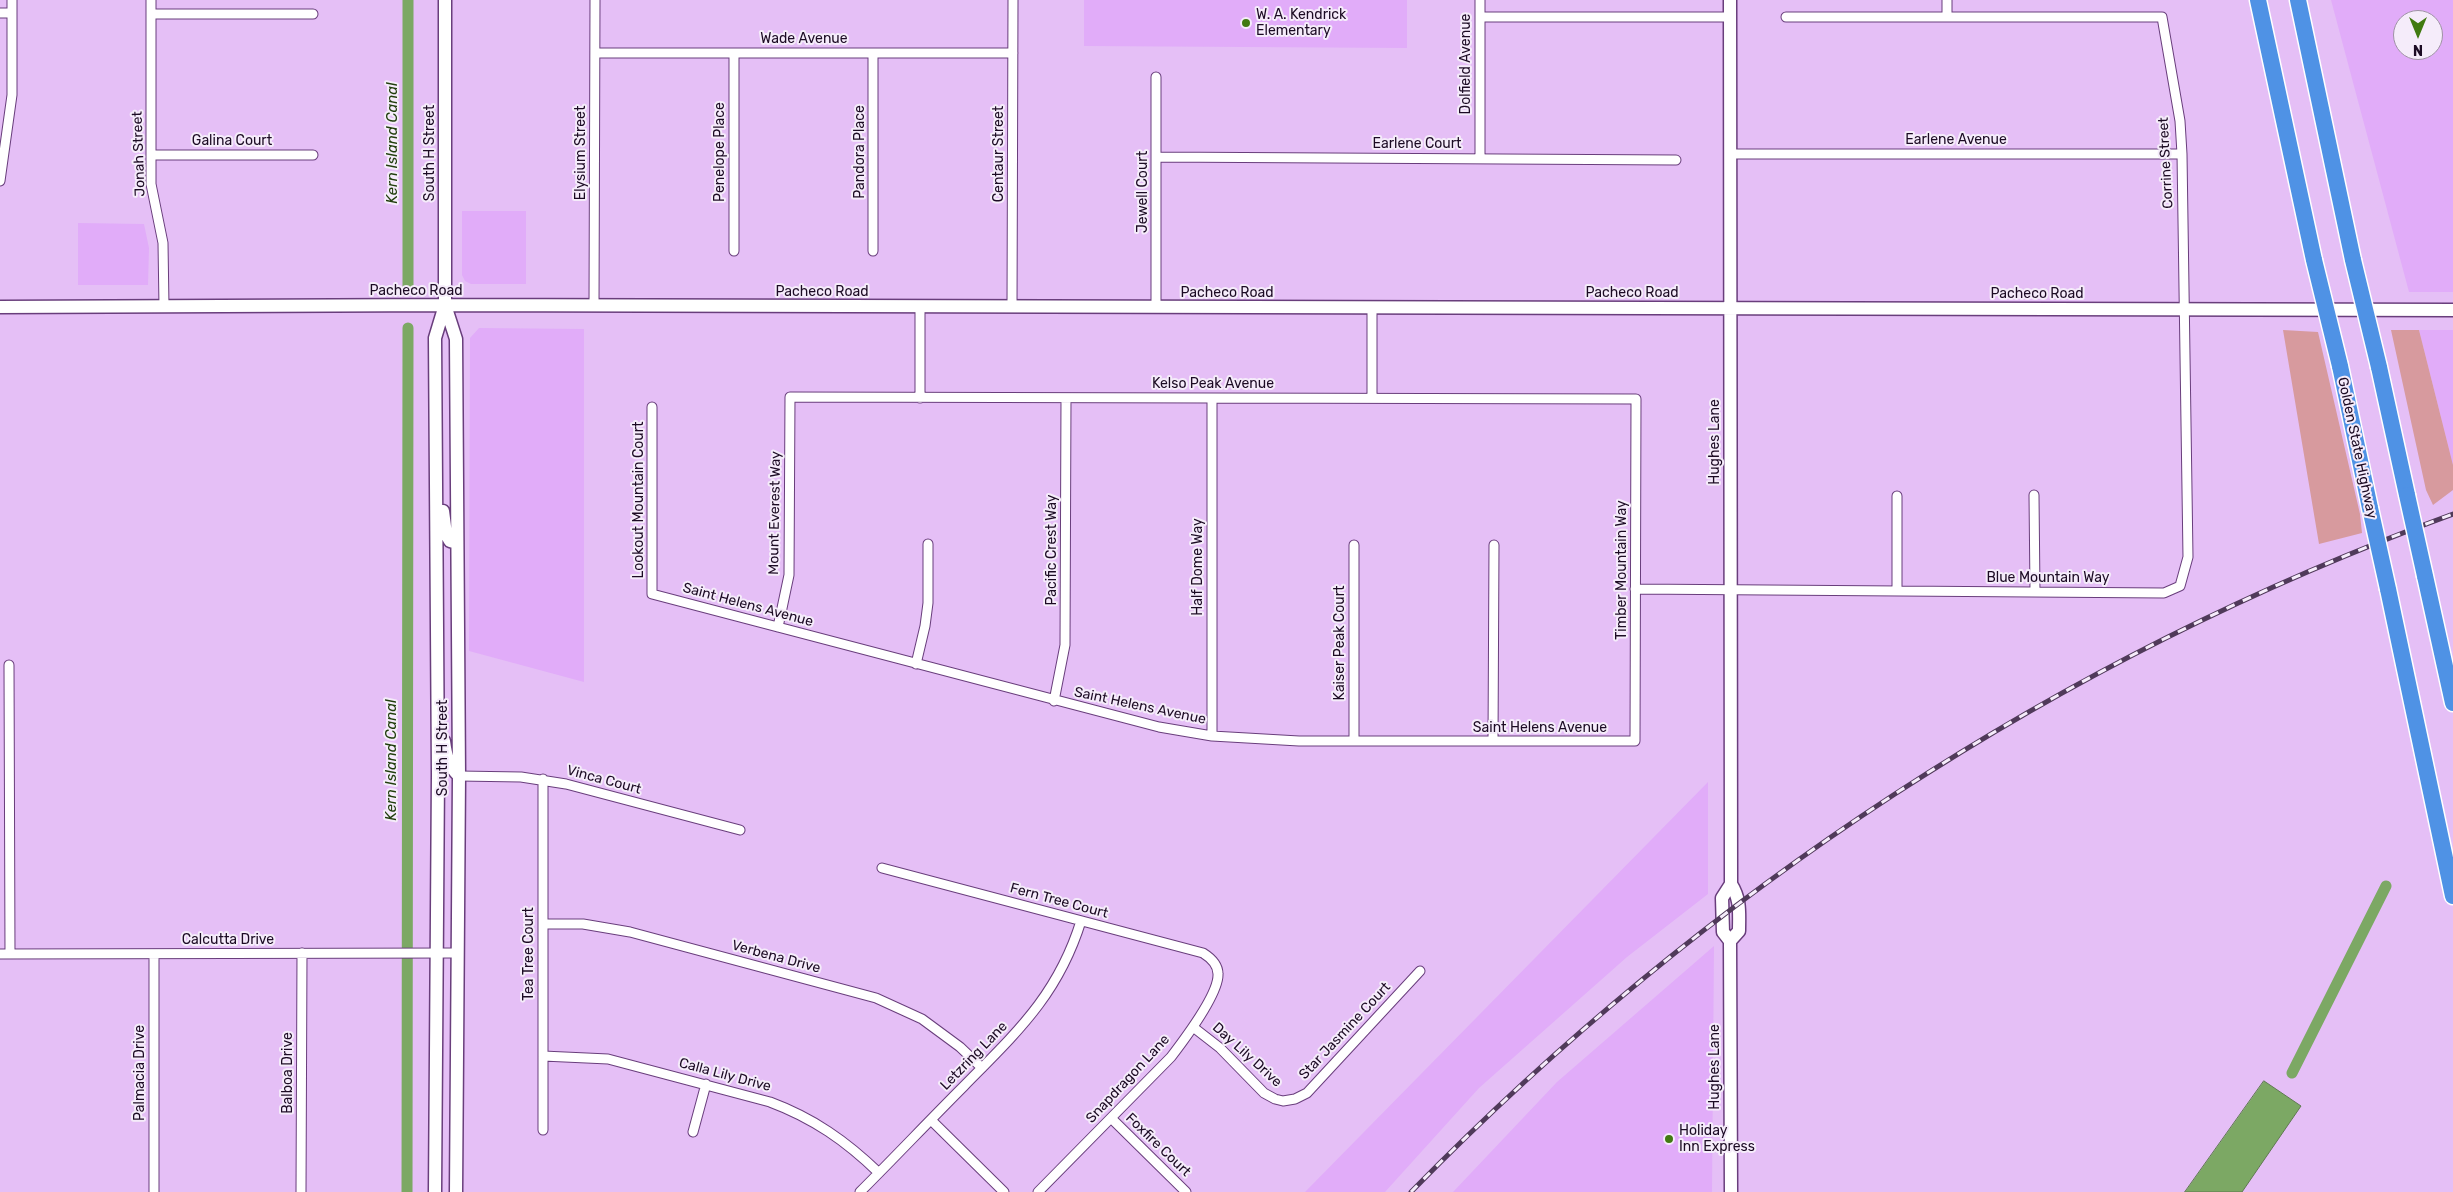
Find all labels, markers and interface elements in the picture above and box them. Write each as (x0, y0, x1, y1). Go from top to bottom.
place label: W. A. Kendrick Elementary (1256, 7, 1346, 40)
north arrow (2393, 10, 2443, 60)
street label: Dolfield Avenue (1458, 14, 1474, 114)
marker: W. A. Kendrick Elementary (1240, 17, 1252, 29)
street label: Wade Avenue (760, 31, 848, 47)
text: N (2413, 41, 2423, 58)
water label: Kern Island Canal (384, 82, 402, 204)
street label: Penelope Place (712, 102, 728, 202)
street label: South H Street (422, 105, 438, 201)
street label: Pandora Place (852, 105, 868, 199)
street label: Elysium Street (573, 106, 589, 200)
street label: Centaur Street (991, 106, 1007, 202)
street label: Jonah Street (129, 111, 149, 197)
street label: Corrine Street (2155, 117, 2177, 209)
street label: Earlene Avenue (1905, 132, 2007, 148)
street label: Galina Court (192, 133, 272, 149)
street label: Earlene Court (1372, 136, 1462, 152)
street label: Jewell Court (1135, 151, 1151, 233)
street label: Pacheco Road (369, 283, 463, 299)
street label: Pacheco Road (775, 284, 869, 300)
street label: Pacheco Road (1180, 285, 1274, 301)
street label: Pacheco Road (1585, 285, 1679, 301)
street label: Pacheco Road (1990, 286, 2084, 302)
street label: Kelso Peak Avenue (1152, 376, 1274, 392)
street label: Golden State Highway (2334, 376, 2380, 520)
street label: Hughes Lane (1707, 399, 1723, 485)
street label: Lookout Mountain Court (631, 421, 647, 579)
street label: Mount Everest Way (766, 451, 784, 575)
street label: Pacific Crest Way (1044, 494, 1060, 606)
street label: Timber Mountain Way (1614, 500, 1630, 640)
street label: Half Dome Way (1190, 518, 1206, 616)
street label: Blue Mountain Way (1986, 570, 2110, 586)
street label: Saint Helens Avenue (681, 580, 815, 630)
street label: Kaiser Peak Court (1332, 586, 1348, 700)
street label: Saint Helens Avenue (1073, 684, 1207, 728)
water label: Kern Island Canal (383, 699, 401, 821)
street label: South H Street (435, 700, 451, 796)
street label: Saint Helens Avenue (1473, 720, 1607, 736)
street label: Vinca Court (565, 762, 643, 798)
street label: Fern Tree Court (1008, 880, 1110, 922)
street label: Tea Tree Court (521, 907, 537, 1001)
street label: Calcutta Drive (182, 932, 274, 948)
street label: Verbena Drive (730, 937, 822, 977)
street label: Star Jasmine Court (1296, 979, 1394, 1083)
street label: Letzring Lane (937, 1018, 1011, 1094)
street label: Day Lily Drive (1209, 1019, 1285, 1091)
street label: Hughes Lane (1707, 1024, 1723, 1110)
street label: Palmacia Drive (132, 1025, 148, 1121)
street label: Snapdragon Lane (1083, 1031, 1173, 1127)
street label: Balboa Drive (280, 1032, 296, 1114)
street label: Calla Lily Drive (677, 1055, 773, 1095)
street label: Foxfire Court (1122, 1110, 1194, 1180)
place label: Holiday Inn Express (1679, 1123, 1755, 1156)
marker: Holiday Inn Express (1663, 1133, 1675, 1145)

